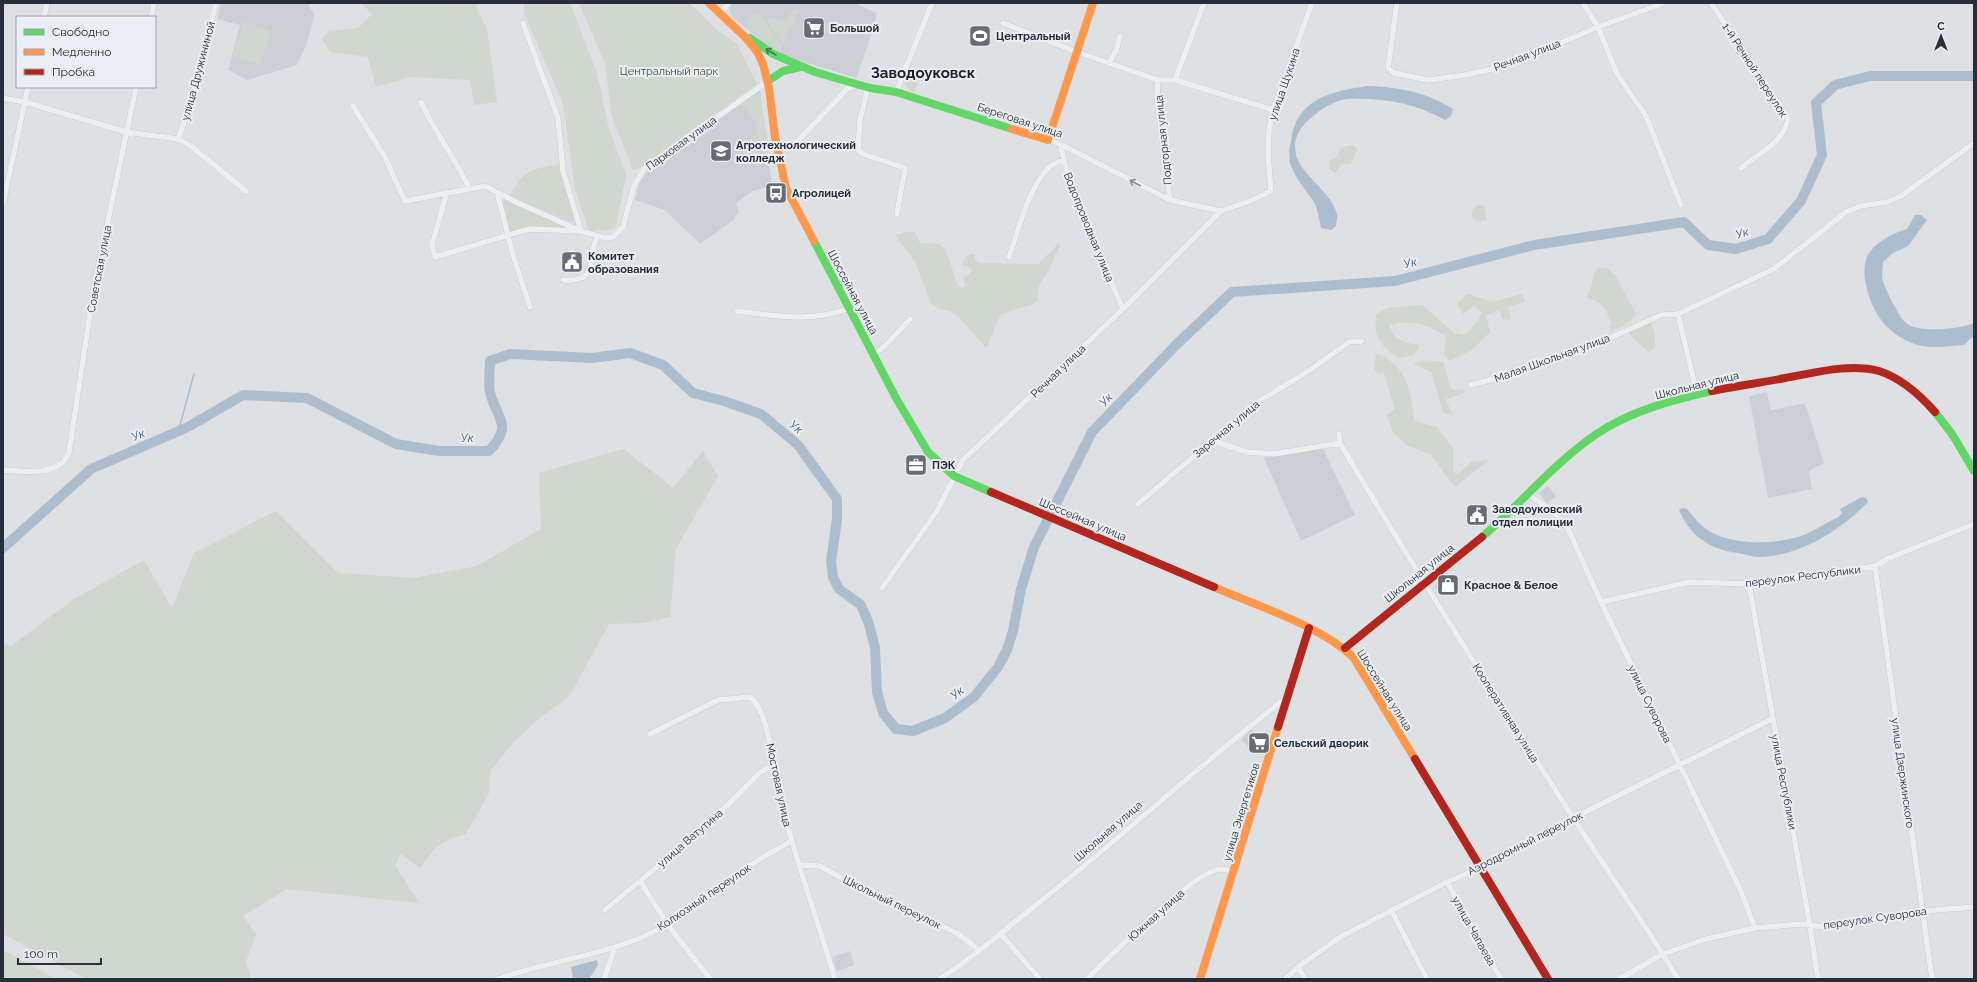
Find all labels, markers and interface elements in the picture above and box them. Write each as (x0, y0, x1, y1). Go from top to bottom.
supermarket icon: Большой (801, 15, 827, 41)
legend (16, 16, 156, 88)
north arrow (1921, 16, 1961, 56)
street label: улица Дружининой (179, 20, 218, 122)
text: С (1937, 20, 1945, 33)
street label: 1-й Речной переулок (1719, 21, 1790, 120)
place label: Большой (830, 22, 880, 35)
sports icon: Центральный (967, 23, 993, 49)
text: Свободно (52, 25, 109, 39)
place label: Центральный (996, 30, 1071, 43)
street label: Речная улица (1492, 37, 1563, 74)
text: Медленно (52, 45, 111, 59)
street label: улица Щукина (1266, 46, 1303, 122)
one-way arrow (766, 48, 777, 56)
district label: Заводоуковск (871, 64, 976, 82)
text: Пробка (52, 65, 95, 79)
park label: Центральный парк (620, 65, 719, 78)
street label: Подгорная улица (1152, 94, 1175, 186)
street label: Береговая улица (975, 101, 1064, 140)
street label: Парковая улица (644, 114, 719, 173)
school or university icon: Агротехнологический колледж (708, 138, 734, 164)
place label: Агротехнологический колледж (736, 139, 856, 165)
street label: Водопроводная улица (1061, 171, 1116, 284)
one-way arrow (1129, 178, 1141, 186)
bus stop icon: Агролицей (763, 180, 789, 206)
place label: Агролицей (792, 187, 851, 200)
street label: Советская улица (85, 224, 114, 314)
water label: Ук (1734, 224, 1750, 242)
street label: Шоссейная улица (825, 248, 880, 337)
public building icon: Комитет образования (559, 249, 585, 275)
place label: Комитет образования (588, 250, 659, 276)
water label: Ук (1402, 255, 1418, 271)
street label: Малая Школьная улица (1493, 331, 1612, 385)
street label: Речная улица (1028, 342, 1088, 401)
street label: Школьная улица (1654, 369, 1740, 402)
water label: Ук (1096, 390, 1116, 410)
street label: Заречная улица (1190, 398, 1262, 461)
water label: Ук (786, 417, 806, 437)
water label: Ук (129, 426, 147, 444)
water label: Ук (460, 431, 474, 445)
office icon: ПЭК (903, 452, 929, 478)
place label: ПЭК (932, 459, 956, 472)
street label: Шоссейная улица (1037, 495, 1128, 544)
public building icon: Заводоуковский отдел полиции (1464, 502, 1490, 528)
place label: Заводоуковский отдел полиции (1492, 503, 1582, 529)
street label: Школьная улица (1382, 541, 1457, 605)
street label: переулок Республики (1745, 563, 1862, 590)
shop icon: Красное & Белое (1435, 572, 1461, 598)
place label: Красное & Белое (1464, 579, 1558, 592)
street label: Шоссейная улица (1354, 647, 1415, 733)
street label: Кооперативная улица (1470, 661, 1541, 765)
street label: улица Суворова (1625, 663, 1674, 745)
water label: Ук (947, 683, 967, 703)
street label: улица Дзержинского (1888, 717, 1917, 829)
supermarket icon: Сельский дворик (1246, 730, 1272, 756)
street label: улица Республики (1768, 733, 1799, 831)
place label: Сельский дворик (1274, 737, 1370, 750)
street label: Мостовая улица (763, 742, 794, 828)
street label: улица Энергетиков (1220, 761, 1263, 863)
street label: Школьная улица (1072, 798, 1145, 864)
street label: улица Ватутина (655, 806, 726, 870)
street label: Аэродромный переулок (1465, 809, 1585, 878)
street label: Колхозный переулок (655, 861, 754, 934)
street label: Школьный переулок (841, 873, 943, 932)
street label: Южная улица (1126, 887, 1187, 944)
street label: улица Чапаева (1449, 894, 1498, 968)
street label: переулок Суворова (1823, 905, 1928, 932)
scale bar (18, 940, 101, 966)
text: 100 m (24, 947, 58, 961)

